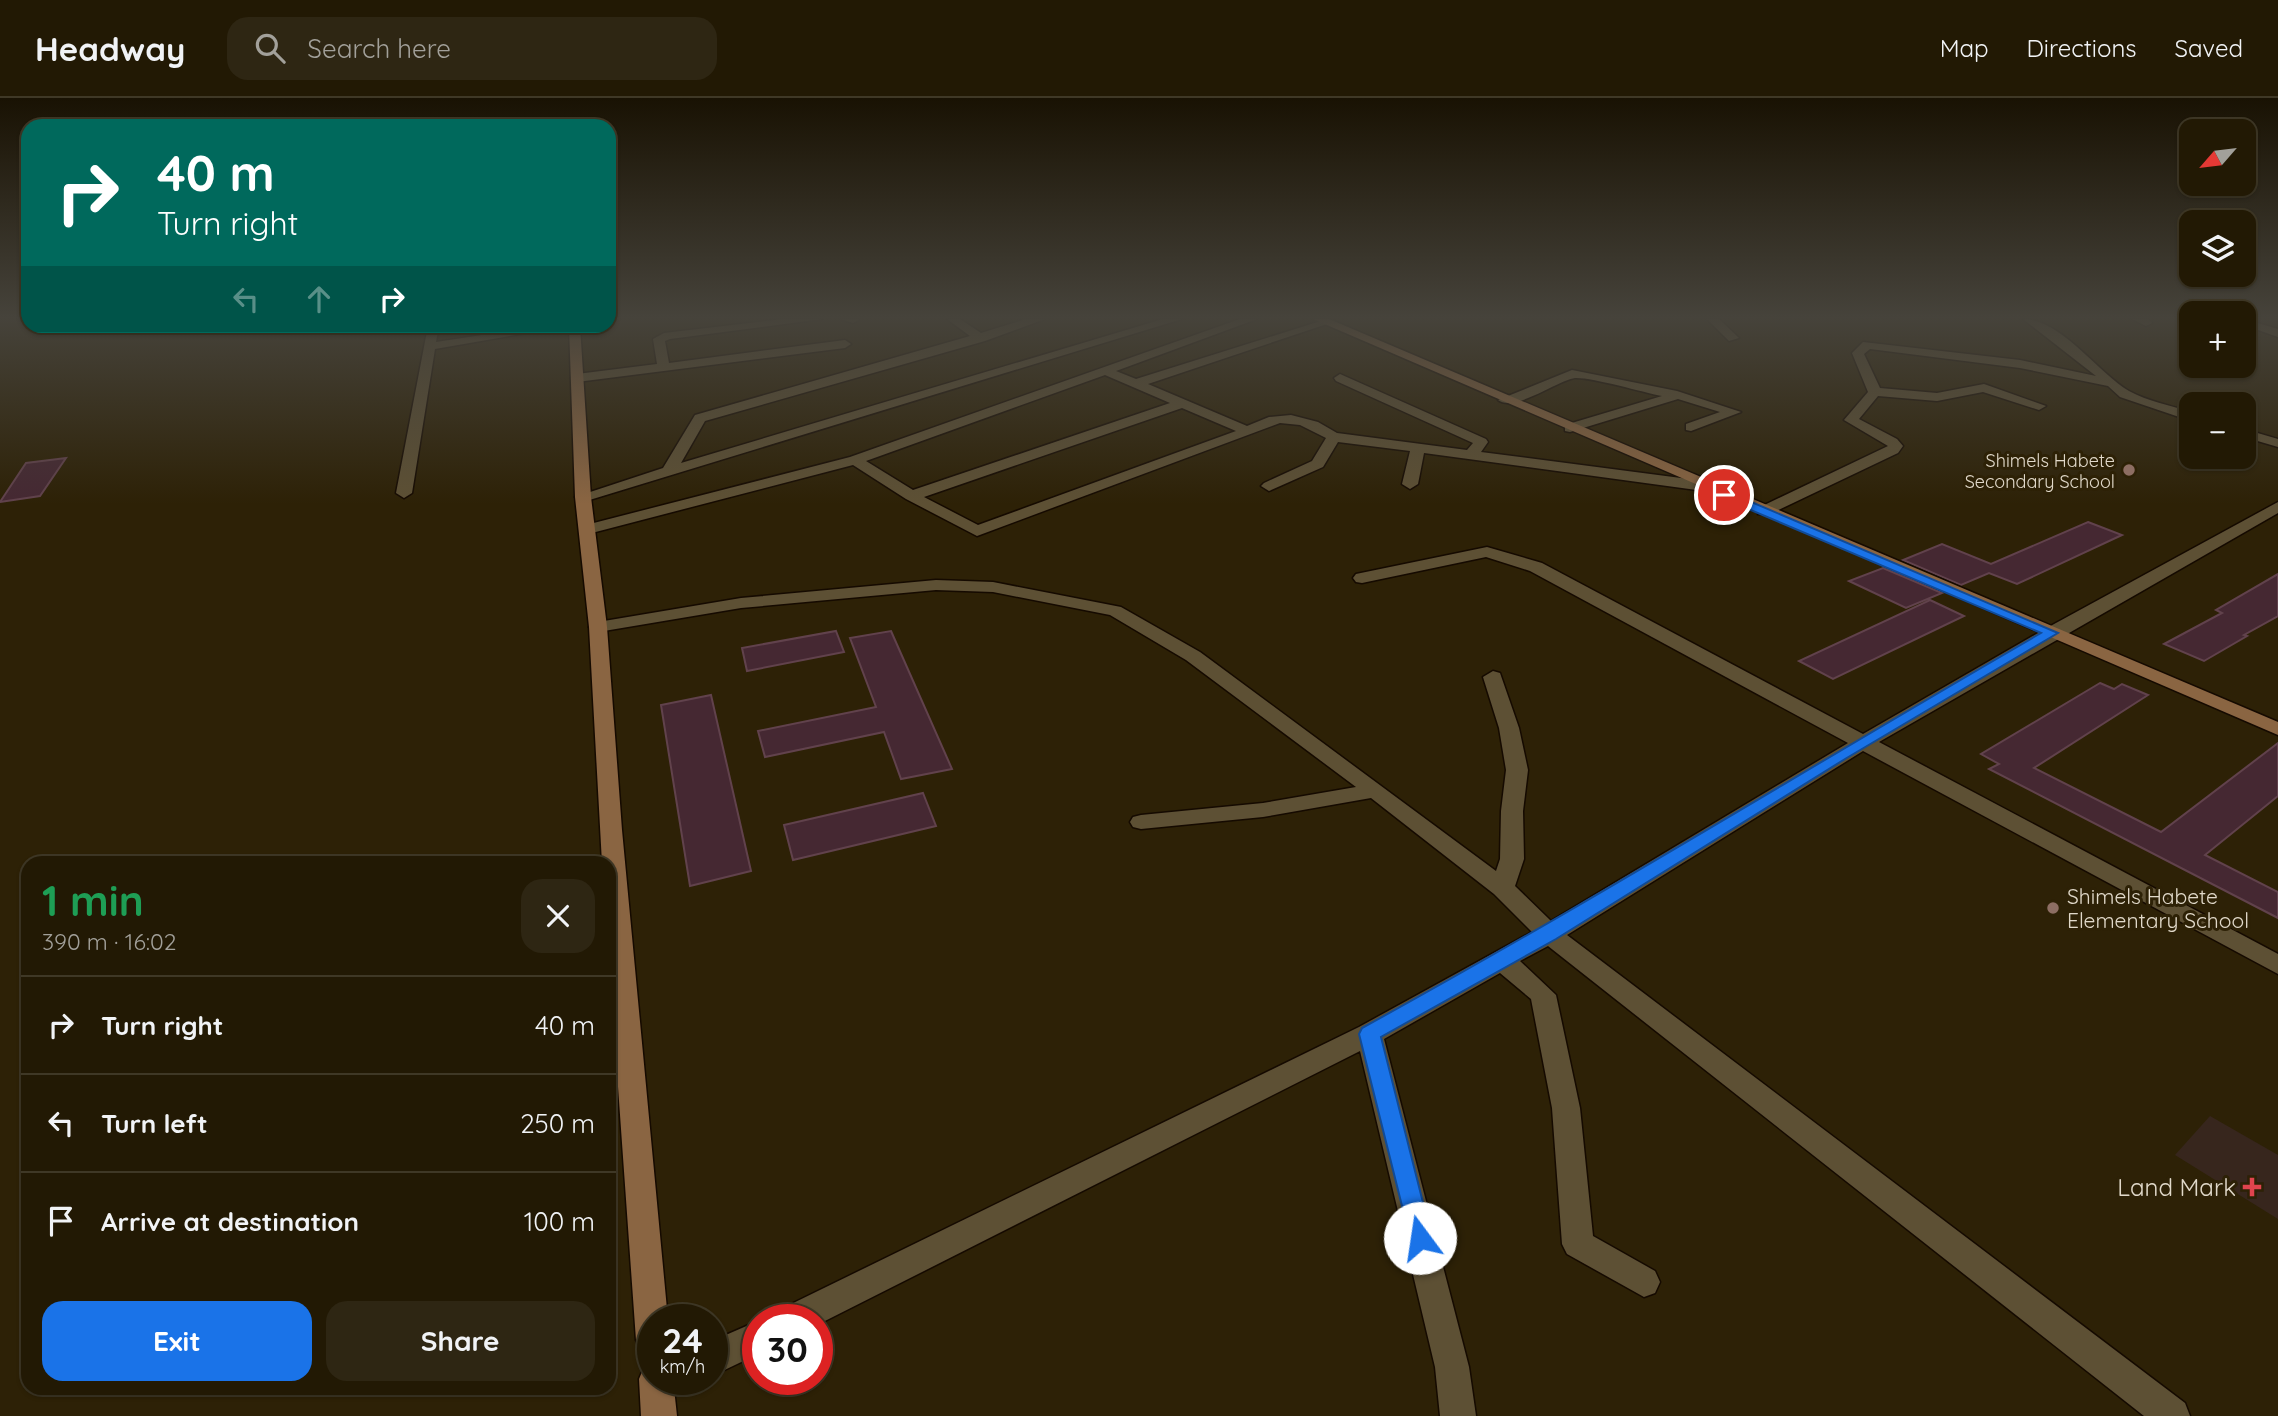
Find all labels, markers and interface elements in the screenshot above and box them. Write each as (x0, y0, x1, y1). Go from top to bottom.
search box (227, 17, 717, 80)
text: Headway (35, 28, 185, 69)
icon: search (251, 29, 289, 67)
text: Search here (307, 32, 451, 65)
text: Map (1940, 33, 1989, 63)
text: Directions (2027, 33, 2137, 63)
text: Saved (2175, 33, 2243, 63)
north arrow (2179, 119, 2256, 196)
map controls (2179, 119, 2256, 469)
text: 40 m (157, 142, 275, 203)
icon: right (42, 147, 133, 238)
text: Turn right (157, 203, 298, 243)
button: layers (2179, 210, 2256, 287)
icon: left (227, 280, 265, 318)
icon: ahead (300, 280, 338, 318)
icon: right (373, 280, 411, 318)
button: + (2179, 301, 2256, 378)
button: − (2179, 392, 2256, 469)
place label: Shimels Habete Secondary School (1965, 449, 2115, 493)
marker: Shimels Habete Secondary School (2121, 462, 2137, 478)
pin (1694, 465, 1754, 525)
icon: arrive (1705, 476, 1743, 514)
text: 1 min (42, 874, 144, 927)
button: close (521, 879, 595, 953)
place label: Shimels Habete Elementary School (2067, 883, 2249, 933)
marker: Shimels Habete Elementary School (2045, 900, 2061, 916)
text: 390 m · 16:02 (42, 927, 176, 956)
icon: right (42, 1006, 80, 1044)
text: Turn right (101, 1009, 223, 1042)
text: 40 m (535, 1009, 595, 1042)
icon: left (42, 1104, 80, 1142)
text: Turn left (101, 1107, 208, 1140)
text: 250 m (520, 1107, 595, 1140)
place label: Land Mark (2117, 1172, 2236, 1202)
marker: Land Mark (2242, 1177, 2262, 1197)
position arrow (1383, 1201, 1457, 1275)
icon: arrive (42, 1202, 80, 1240)
text: Arrive at destination (101, 1205, 359, 1238)
text: 100 m (524, 1205, 595, 1238)
button: Exit (42, 1301, 312, 1381)
button: Share (326, 1301, 595, 1381)
speed limit sign: 30 (742, 1304, 833, 1395)
text: 24 (662, 1318, 703, 1362)
text: km/h (660, 1355, 705, 1378)

